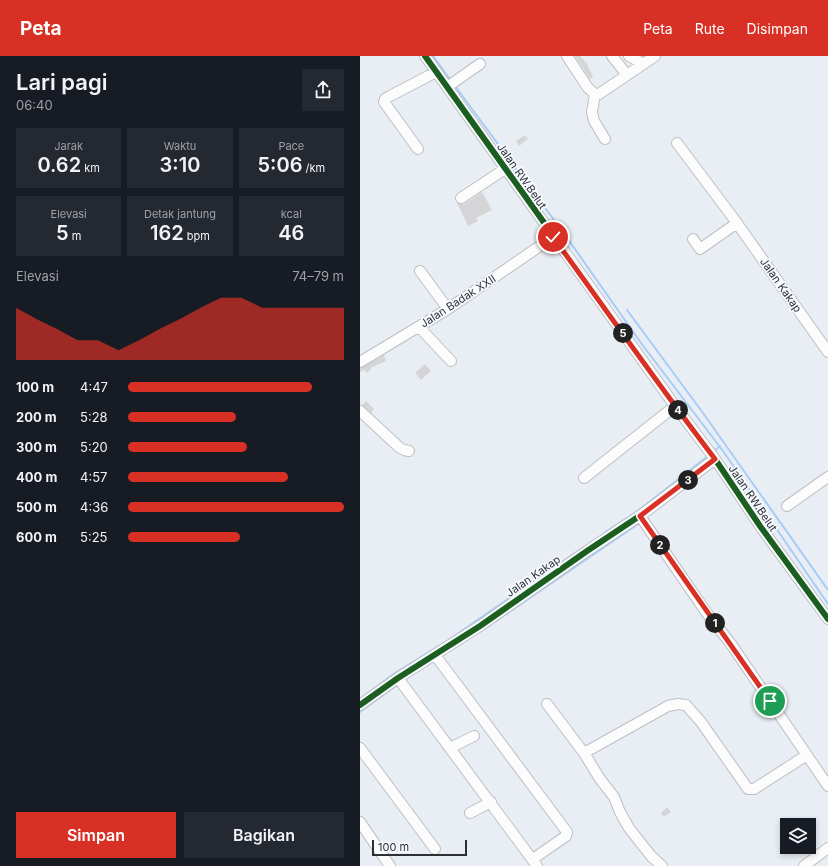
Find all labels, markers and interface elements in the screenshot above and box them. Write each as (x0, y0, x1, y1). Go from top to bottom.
text: Peta (20, 17, 62, 40)
text: Peta (643, 20, 673, 37)
text: Rute (695, 20, 725, 37)
text: Disimpan (747, 20, 808, 37)
text: Lari pagi (16, 69, 107, 95)
button: share (302, 69, 344, 111)
text: 06:40 (16, 97, 53, 113)
text: Jarak (54, 139, 83, 153)
text: Waktu (164, 139, 196, 153)
text: Pace (278, 139, 304, 153)
street label: Jalan RW.Belut (494, 140, 550, 212)
text: 0.62 (37, 153, 81, 177)
text: 3:10 (160, 153, 200, 177)
text: 5:06 (257, 153, 302, 177)
text: km (81, 161, 100, 175)
text: /km (302, 161, 325, 175)
text: Elevasi (51, 207, 87, 221)
text: Detak jantung (144, 207, 216, 221)
text: kcal (281, 207, 302, 221)
pin (536, 220, 570, 254)
text: 5 (56, 221, 69, 245)
text: 162 (150, 221, 184, 245)
text: 46 (278, 221, 304, 245)
icon: check (542, 226, 564, 248)
text: m (69, 229, 81, 243)
text: bpm (184, 229, 210, 243)
street label: Jalan Kakap (757, 255, 805, 315)
text: Elevasi (16, 268, 59, 284)
text: 74–79 m (292, 268, 344, 284)
street label: Jalan Badak XXII (418, 271, 498, 331)
pin: 5 (613, 323, 633, 343)
text: 5 (619, 326, 627, 340)
text: 100 m (16, 379, 54, 395)
text: 4:47 (80, 379, 108, 395)
pin: 4 (668, 400, 688, 420)
text: 4 (674, 403, 682, 417)
text: 200 m (16, 409, 57, 425)
text: 5:28 (80, 409, 108, 425)
text: 300 m (16, 439, 57, 455)
text: 5:20 (80, 439, 108, 455)
street label: Jalan RW.Belut (726, 462, 781, 534)
text: 400 m (16, 469, 57, 485)
text: 4:57 (80, 469, 107, 485)
pin: 3 (678, 470, 698, 490)
text: 3 (684, 473, 692, 487)
text: 500 m (16, 499, 57, 515)
text: 4:36 (80, 499, 108, 515)
text: 600 m (16, 529, 57, 545)
text: 5:25 (80, 529, 107, 545)
pin: 2 (650, 535, 670, 555)
text: 2 (657, 538, 663, 552)
street label: Jalan Kakap (503, 552, 563, 600)
pin: 1 (705, 613, 725, 633)
text: 1 (713, 616, 717, 630)
pin (753, 684, 787, 718)
icon: arrive (759, 690, 781, 712)
button: Simpan (16, 812, 176, 858)
button: Bagikan (184, 812, 344, 858)
map controls (780, 818, 816, 854)
button: layers (780, 818, 816, 854)
scale bar (372, 838, 467, 857)
text: 100 m (378, 840, 409, 854)

